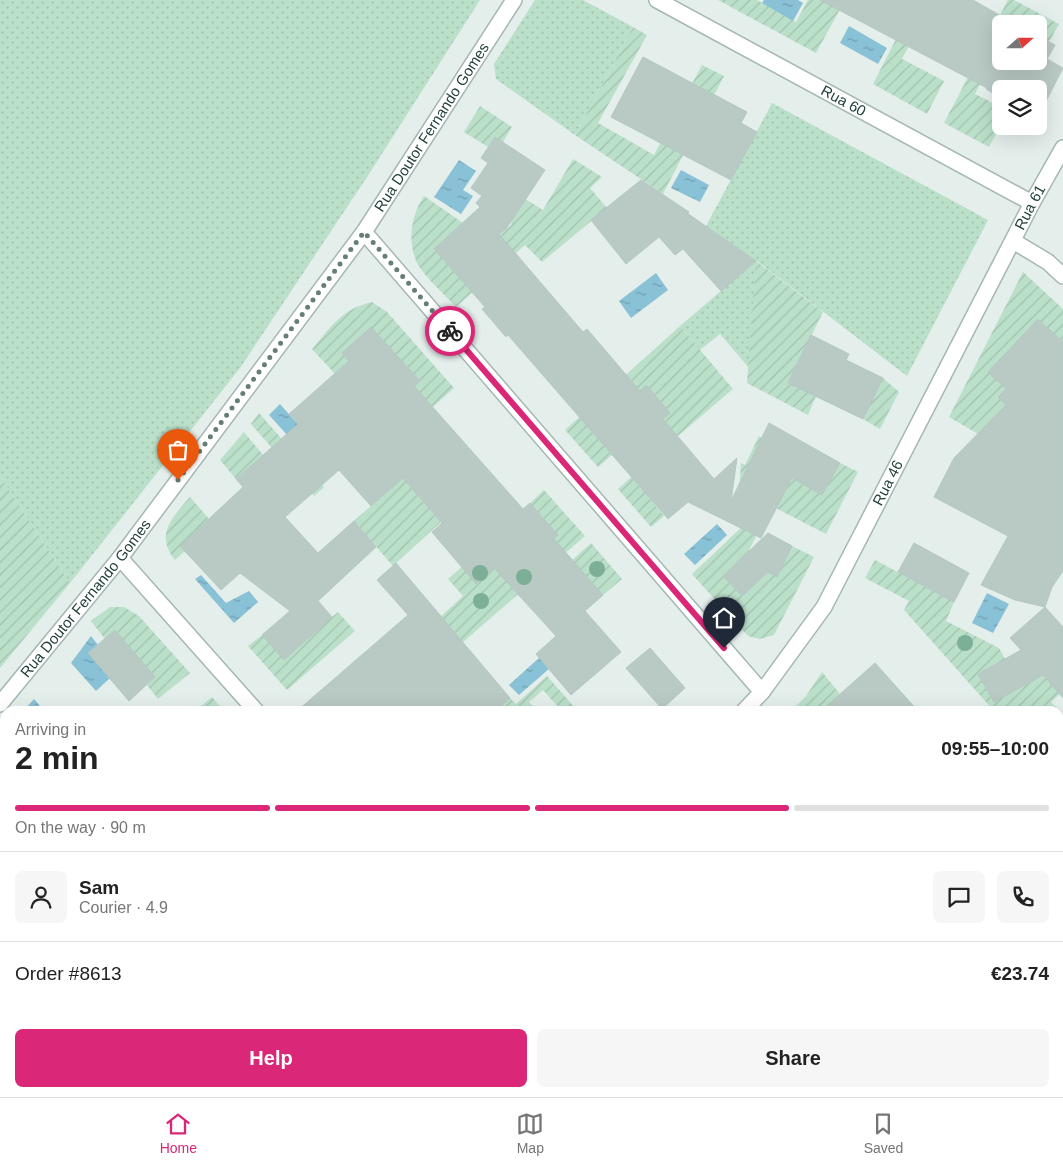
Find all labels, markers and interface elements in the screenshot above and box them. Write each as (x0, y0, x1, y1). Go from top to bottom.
north arrow (992, 15, 1048, 70)
map controls (992, 15, 1047, 135)
street label: Rua Doutor Fernando Gomes (371, 39, 492, 215)
button: layers (992, 80, 1047, 135)
street label: Rua 60 (818, 81, 869, 119)
street label: Rua 61 (1011, 182, 1049, 232)
courier (425, 306, 475, 356)
icon: bike (436, 317, 464, 345)
pin (157, 429, 199, 480)
icon: bag (164, 436, 192, 464)
street label: Rua 46 (869, 457, 906, 508)
street label: Rua Doutor Fernando Gomes (17, 516, 154, 680)
pin (703, 597, 745, 648)
icon: home (710, 604, 738, 632)
text: Arriving in (15, 721, 86, 738)
text: 09:55–10:00 (941, 738, 1049, 759)
text: 2 min (15, 740, 99, 776)
text: On the way · 90 m (15, 819, 146, 836)
button: person (15, 871, 67, 923)
button: chat (933, 871, 985, 923)
button: phone (997, 871, 1049, 923)
text: Sam (79, 877, 119, 898)
text: Courier · 4.9 (79, 899, 168, 916)
text: Order #8613 (15, 963, 122, 984)
text: €23.74 (991, 963, 1049, 984)
button: Help (15, 1029, 527, 1087)
button: Share (537, 1029, 1049, 1087)
tab: Home (160, 1110, 197, 1156)
tab: Map (516, 1110, 544, 1156)
tab: Saved (864, 1110, 903, 1156)

